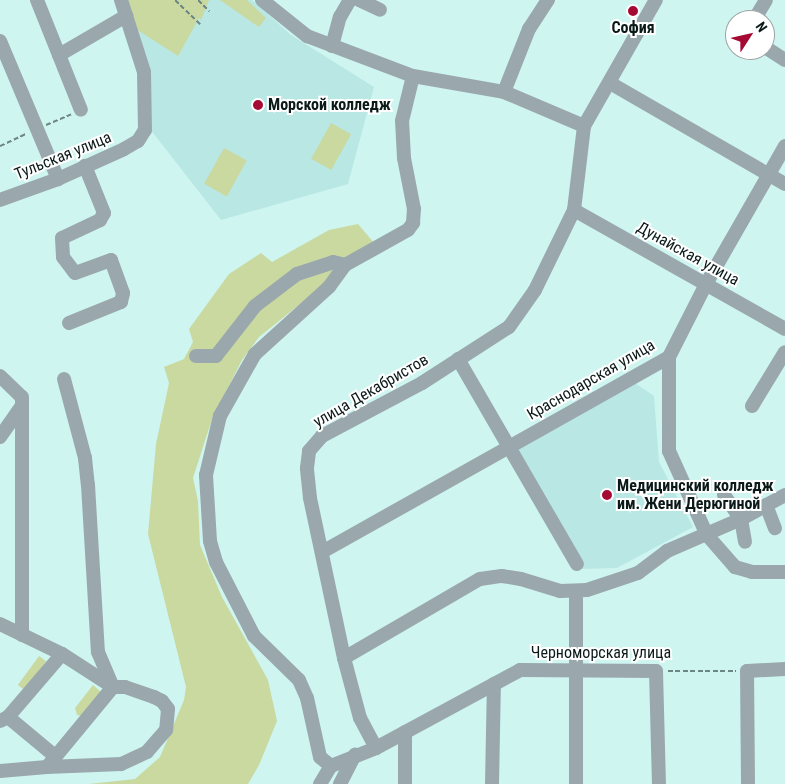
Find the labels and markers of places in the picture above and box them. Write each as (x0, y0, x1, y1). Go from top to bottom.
marker: София (627, 5, 639, 17)
place label: София (611, 18, 655, 38)
place label: Морской колледж (268, 95, 391, 115)
marker: Морской колледж (252, 99, 264, 111)
place label: Медицинский колледж им. Жени Дерюгиной (617, 476, 774, 514)
marker: Медицинский колледж им. Жени Дерюгиной (601, 489, 613, 501)

